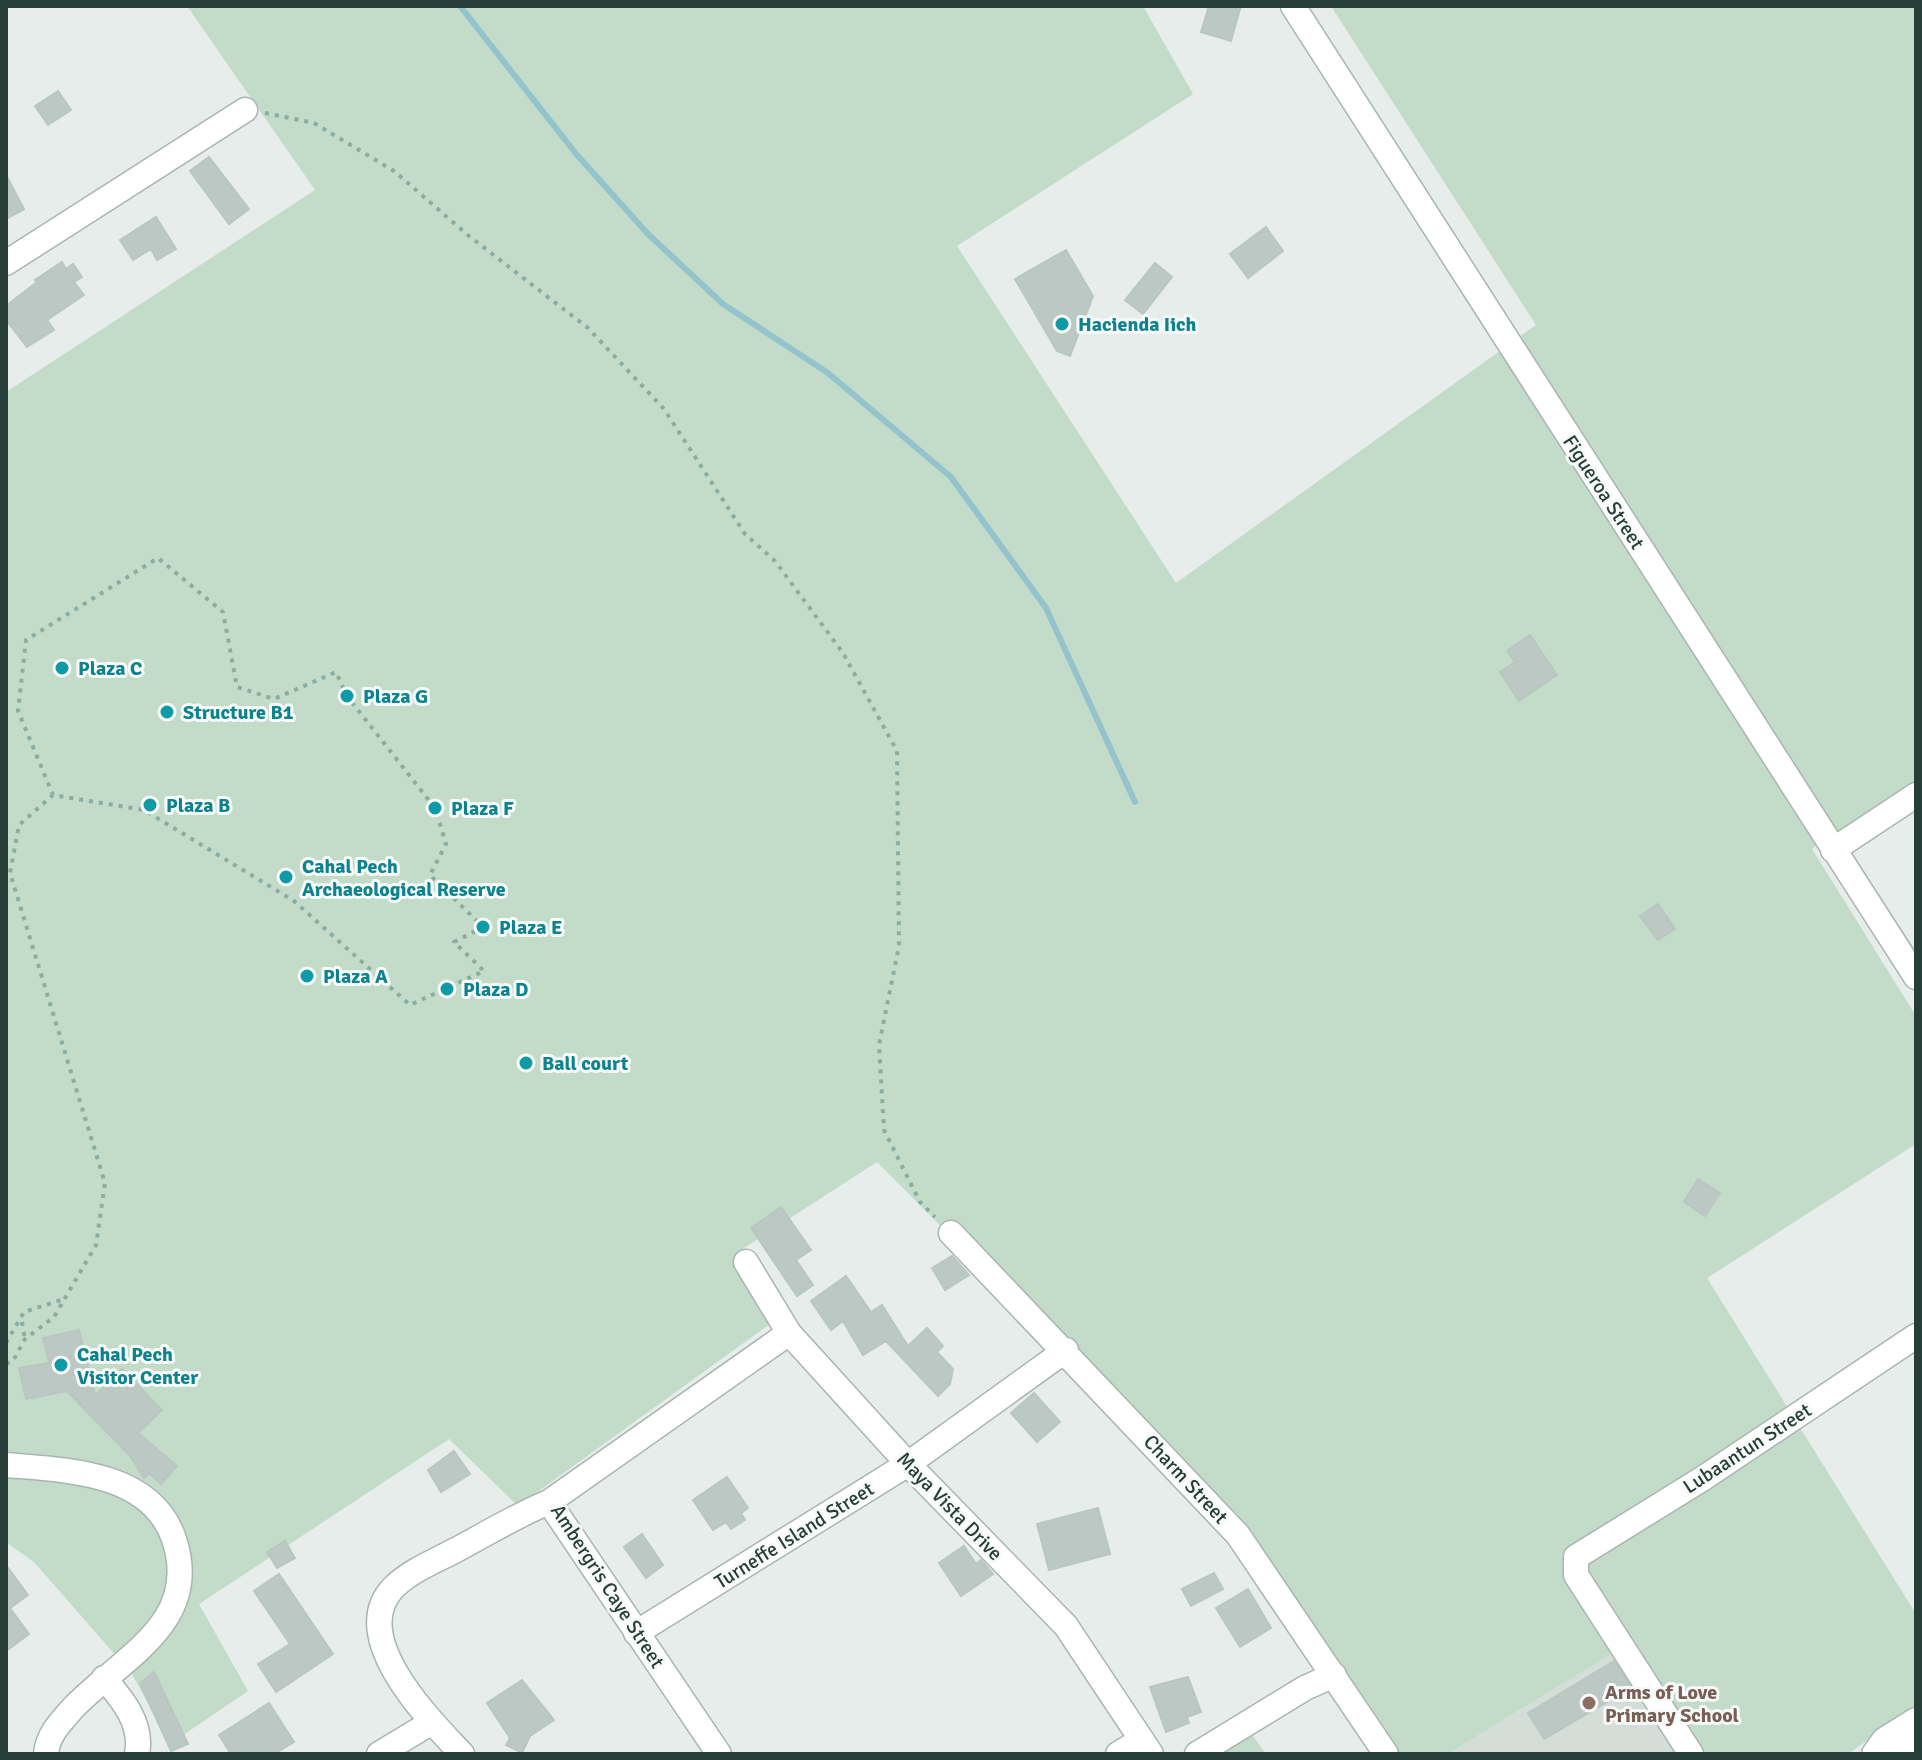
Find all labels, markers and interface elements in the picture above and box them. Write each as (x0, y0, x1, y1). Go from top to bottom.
place label: Hacienda Iich (1078, 312, 1197, 337)
marker: Hacienda Iich (1053, 315, 1071, 333)
street label: Figueroa Street (1557, 430, 1650, 554)
place label: Plaza C (78, 656, 142, 681)
marker: Plaza C (53, 659, 71, 677)
place label: Plaza G (363, 684, 428, 709)
marker: Plaza G (338, 687, 356, 705)
place label: Structure B1 (183, 700, 294, 725)
marker: Structure B1 (158, 703, 176, 721)
place label: Plaza B (166, 793, 230, 818)
marker: Plaza B (141, 796, 159, 814)
place label: Plaza F (451, 796, 514, 821)
marker: Plaza F (426, 799, 444, 817)
place label: Cahal Pech Archaeological Reserve (302, 854, 506, 902)
marker: Cahal Pech Archaeological Reserve (277, 868, 295, 886)
place label: Plaza E (499, 915, 562, 940)
marker: Plaza E (474, 918, 492, 936)
place label: Plaza A (323, 964, 388, 989)
marker: Plaza A (298, 967, 316, 985)
place label: Plaza D (463, 977, 528, 1002)
marker: Plaza D (438, 980, 456, 998)
place label: Ball court (542, 1051, 629, 1076)
marker: Ball court (517, 1054, 535, 1072)
place label: Cahal Pech Visitor Center (77, 1342, 198, 1390)
marker: Cahal Pech Visitor Center (52, 1356, 70, 1374)
street label: Lubaantun Street (1678, 1398, 1816, 1499)
street label: Charm Street (1138, 1430, 1233, 1529)
street label: Maya Vista Drive (891, 1447, 1008, 1566)
street label: Turneffe Island Street (710, 1476, 879, 1595)
street label: Ambergris Caye Street (545, 1500, 670, 1673)
place label: Arms of Love Primary School (1605, 1680, 1739, 1728)
marker: Arms of Love Primary School (1580, 1694, 1598, 1712)

